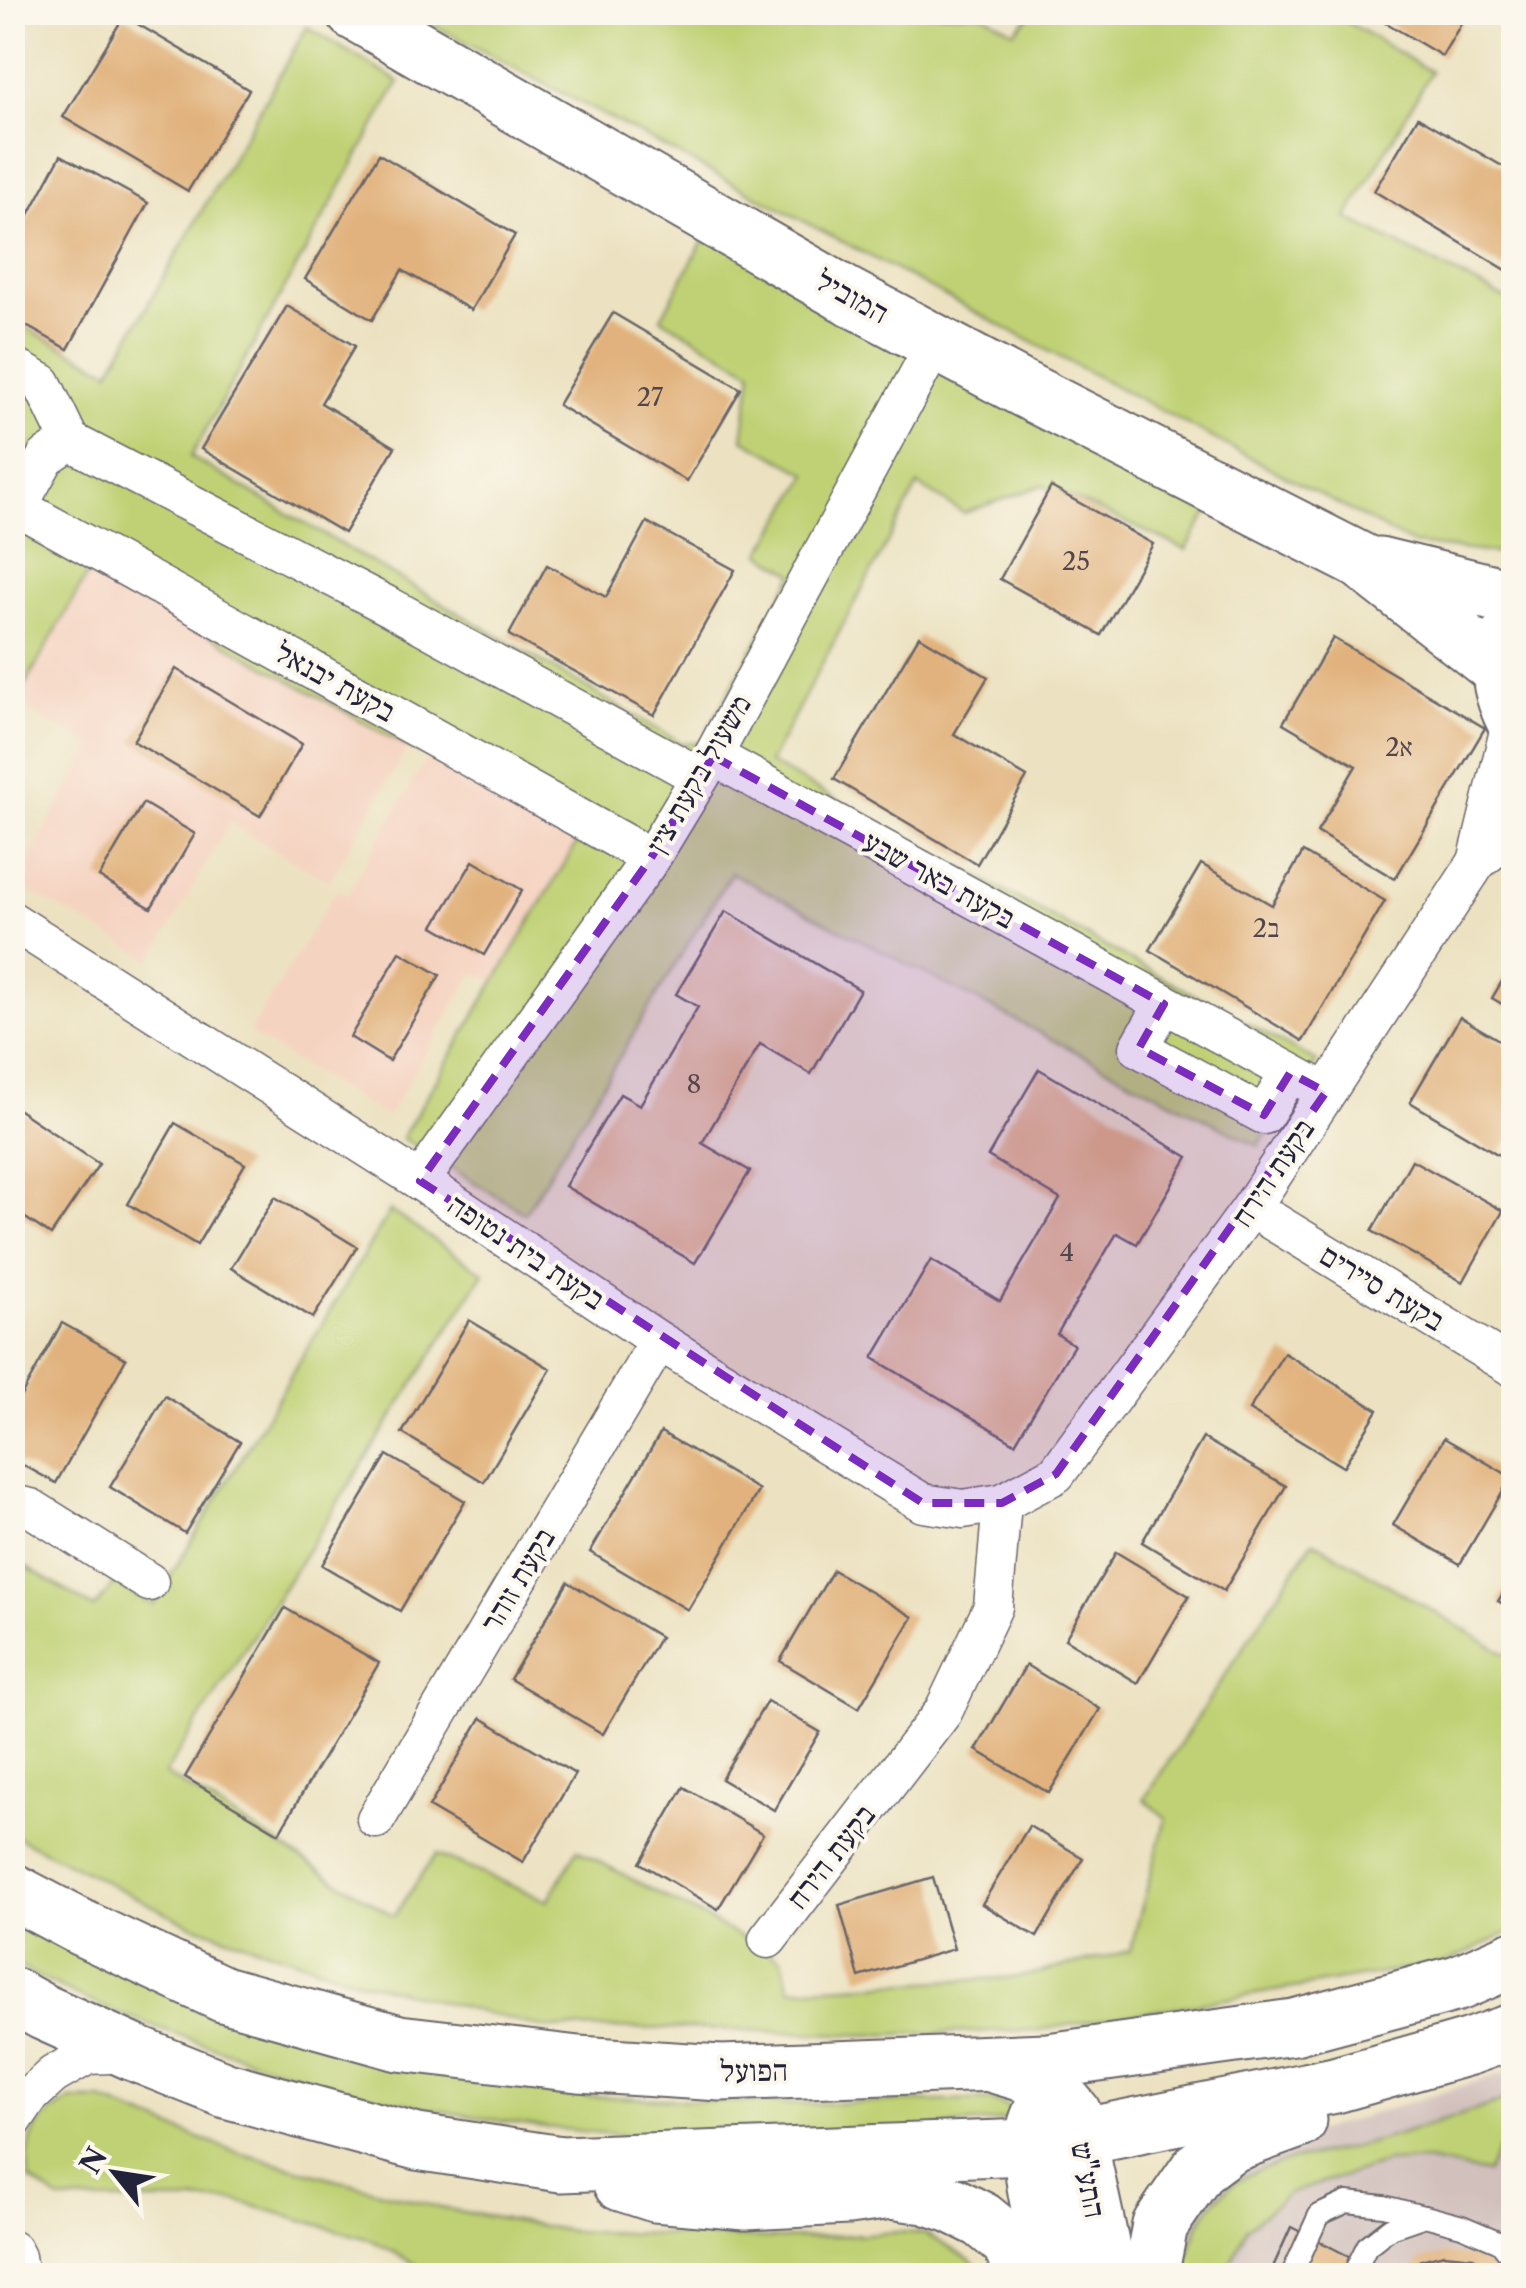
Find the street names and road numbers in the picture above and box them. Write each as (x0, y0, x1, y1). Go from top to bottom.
street label: המוביל (809, 262, 895, 332)
street label: בקעת יבנאל (269, 633, 402, 730)
street label: משעול בקעת צין (638, 688, 759, 860)
street label: בקעת באר שבע (857, 823, 1022, 936)
street label: בקעת הירח (1223, 1112, 1322, 1234)
street label: בקעת בית נטופה (441, 1186, 612, 1318)
street label: בקעת סיירים (1313, 1236, 1451, 1339)
street label: בקעת זוהר (472, 1521, 563, 1638)
street label: בקעת הירח (778, 1797, 883, 1916)
street label: הפועל (720, 2051, 788, 2090)
street label: התע"ש (1063, 2139, 1114, 2221)

